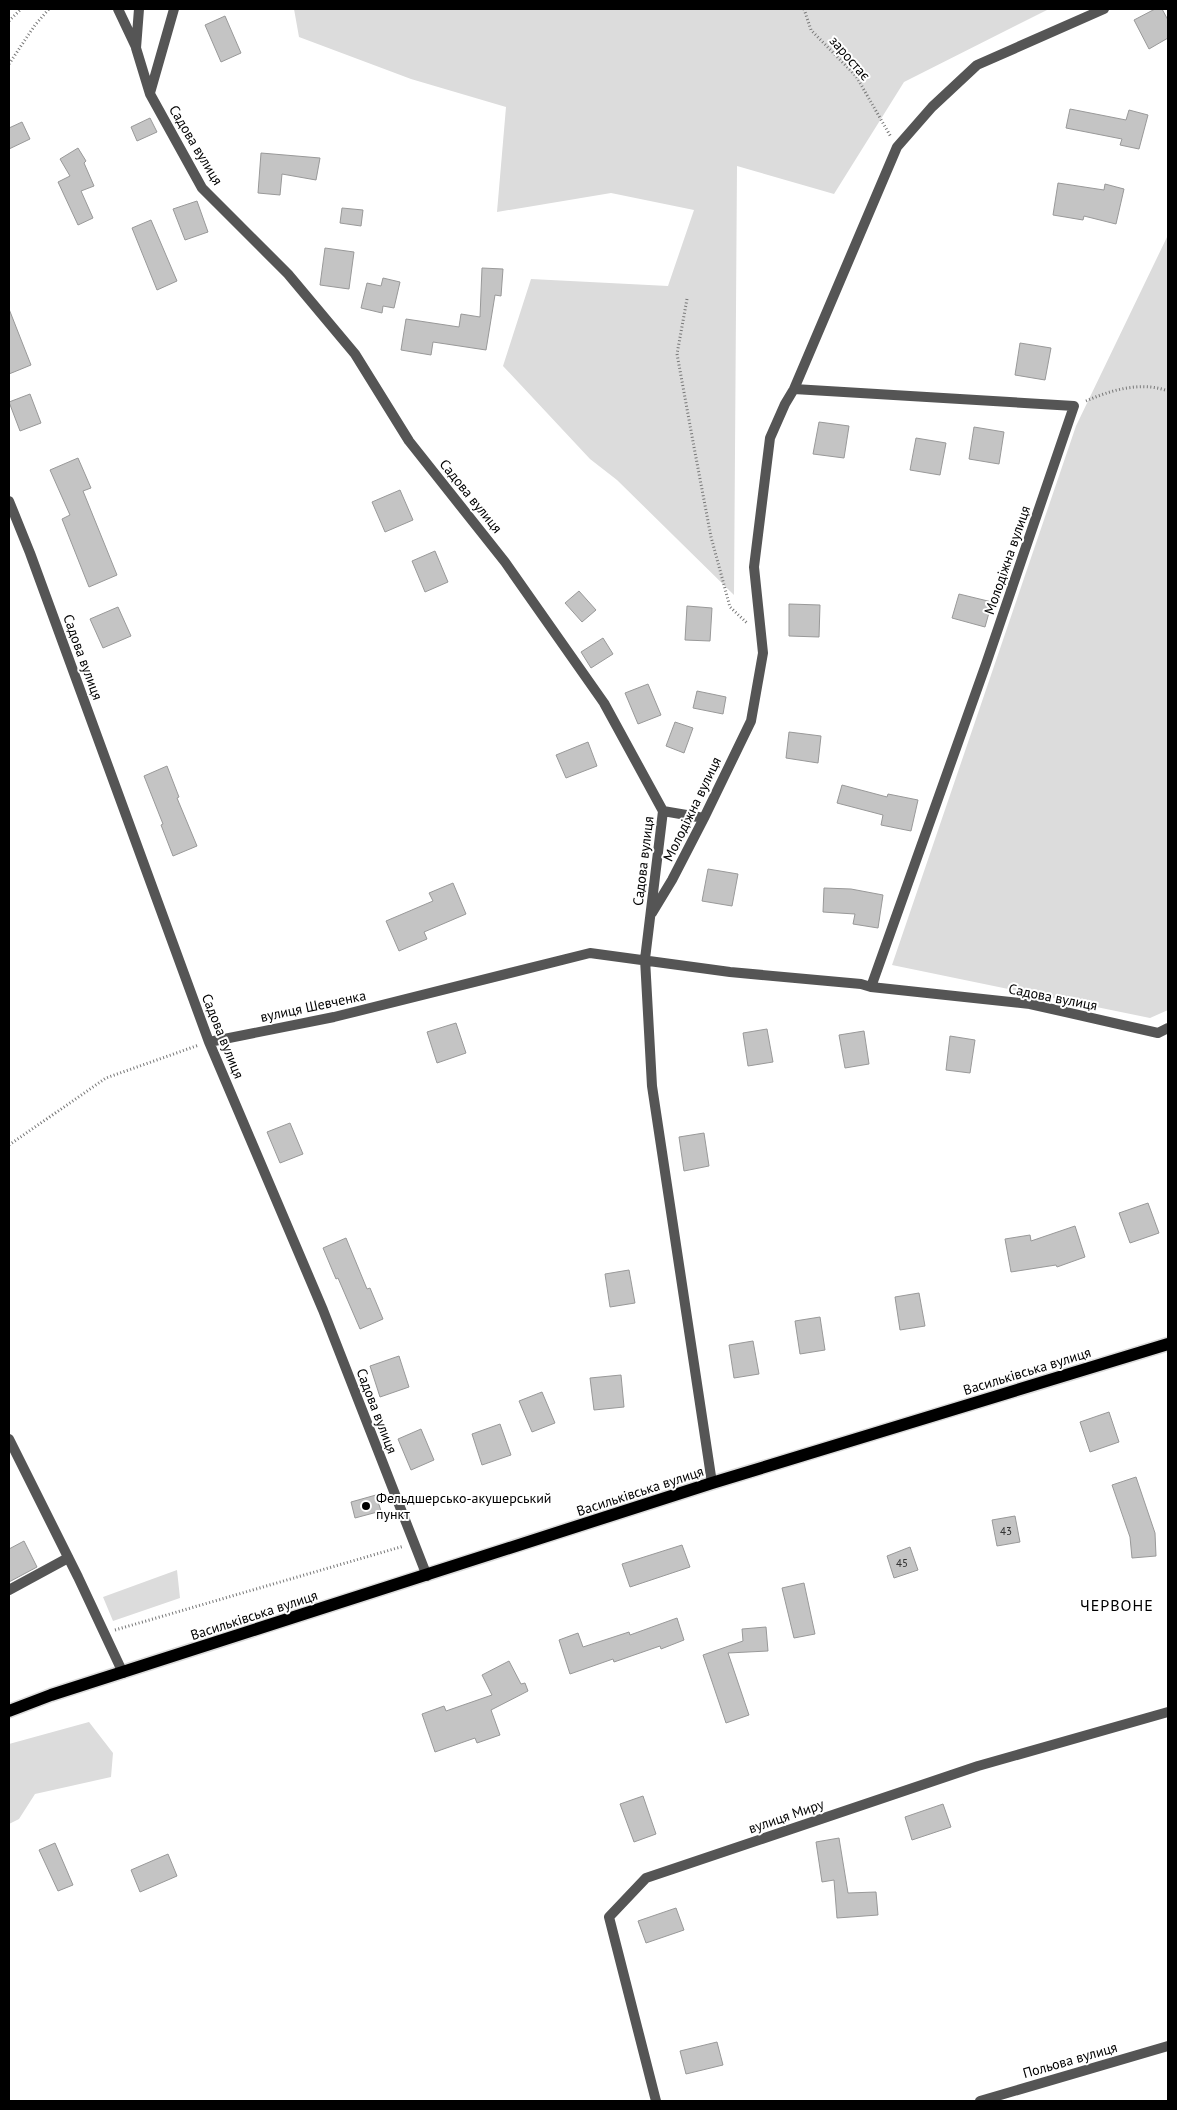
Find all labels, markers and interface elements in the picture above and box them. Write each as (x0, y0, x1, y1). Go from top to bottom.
street label: заростає (826, 32, 875, 84)
street label: Садова вулиця (165, 102, 227, 188)
street label: Садова вулиця (436, 455, 506, 537)
street label: Молодіжна вулиця (980, 503, 1034, 617)
street label: Садова вулиця (59, 612, 107, 702)
street label: Молодіжна вулиця (659, 754, 725, 864)
street label: Садова вулиця (629, 815, 657, 907)
street label: Садова вулиця (1007, 980, 1099, 1014)
street label: вулиця Шевченка (258, 986, 368, 1026)
street label: Садова вулиця (198, 991, 248, 1081)
street label: Васильківська вулиця (961, 1343, 1093, 1399)
street label: Садова вулиця (352, 1366, 402, 1456)
street label: Васильківська вулиця (574, 1462, 706, 1520)
place label: Фельдшерсько-акушерський пункт (376, 1489, 552, 1523)
marker: Фельдшерсько-акушерський пункт (360, 1500, 372, 1512)
house number: 43 (1000, 1524, 1012, 1538)
house number: 45 (896, 1556, 908, 1570)
street label: Васильківська вулиця (188, 1586, 320, 1644)
district label: ЧЕРВОНЕ (1080, 1595, 1154, 1615)
street label: вулиця Миру (746, 1795, 827, 1837)
street label: Польова вулиця (1021, 2038, 1119, 2082)

